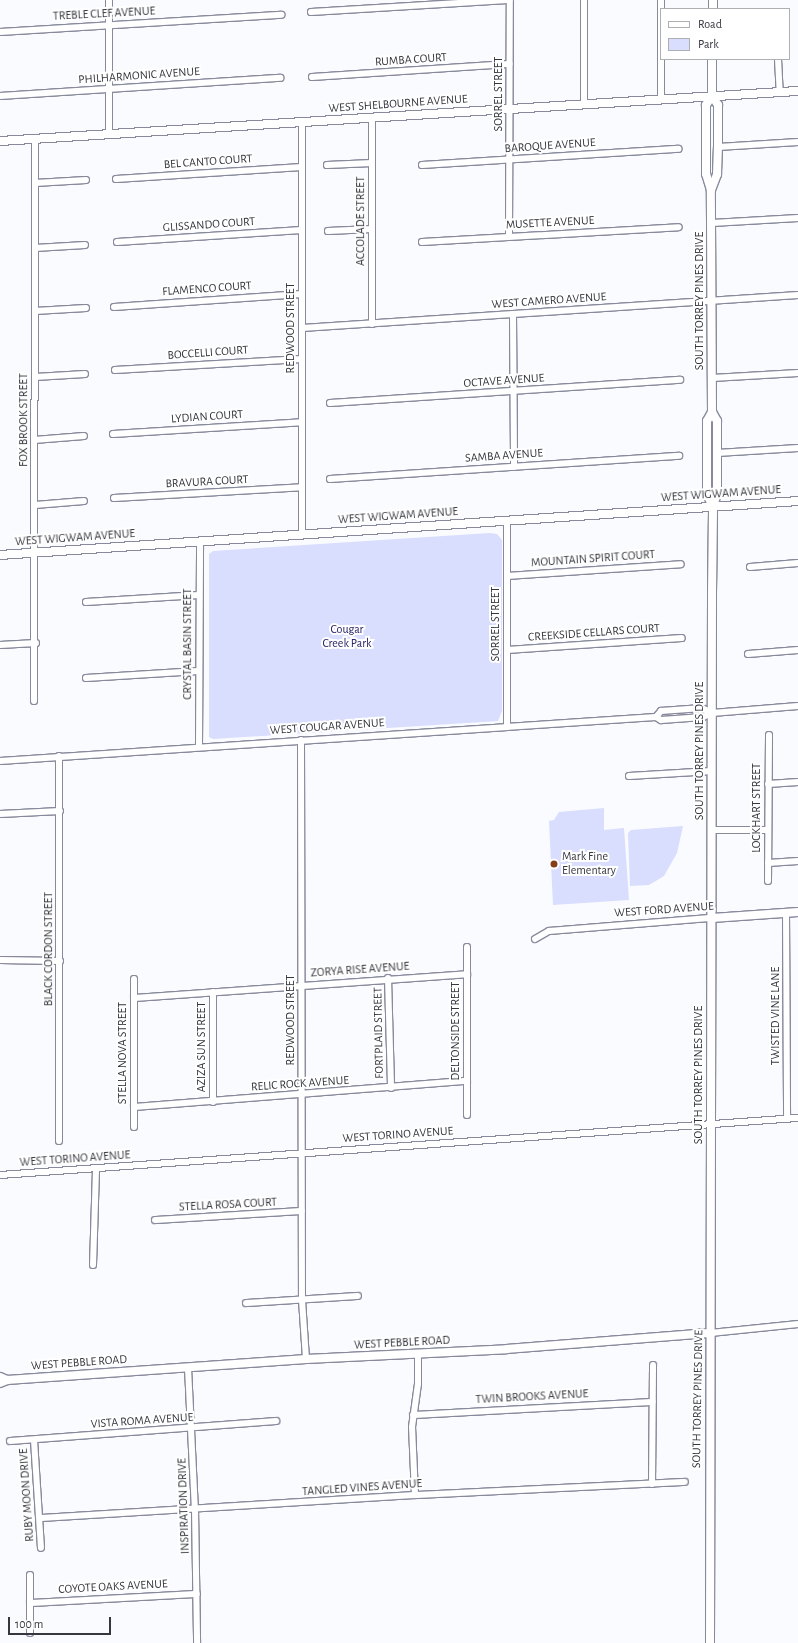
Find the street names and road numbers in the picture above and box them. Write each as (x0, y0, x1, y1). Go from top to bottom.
street label: TREBLE CLEF AVENUE (52, 4, 156, 24)
street label: RUMBA COURT (374, 50, 448, 70)
street label: SORREL STREET (492, 57, 506, 131)
street label: PHILHARMONIC AVENUE (78, 65, 200, 87)
street label: WEST SHELBOURNE AVENUE (328, 92, 468, 116)
street label: BAROQUE AVENUE (504, 136, 596, 156)
street label: BEL CANTO COURT (163, 152, 253, 172)
street label: ACCOLADE STREET (354, 176, 368, 266)
street label: MUSETTE AVENUE (505, 213, 595, 233)
street label: GLISSANDO COURT (162, 215, 256, 235)
street label: SOUTH TORREY PINES DRIVE (693, 232, 707, 370)
street label: FLAMENCO COURT (162, 279, 252, 299)
street label: REDWOOD STREET (284, 283, 298, 373)
street label: WEST CAMERO AVENUE (491, 290, 607, 312)
street label: BOCCELLI COURT (167, 343, 249, 363)
street label: OCTAVE AVENUE (463, 371, 545, 391)
street label: FOX BROOK STREET (17, 373, 31, 467)
street label: LYDIAN COURT (170, 407, 244, 427)
street label: SAMBA AVENUE (465, 446, 543, 466)
street label: BRAVURA COURT (165, 473, 249, 491)
street label: WEST WIGWAM AVENUE (660, 483, 782, 505)
street label: WEST WIGWAM AVENUE (337, 505, 459, 527)
street label: WEST WIGWAM AVENUE (14, 527, 136, 549)
street label: MOUNTAIN SPIRIT COURT (530, 547, 656, 571)
street label: SORREL STREET (489, 587, 503, 661)
street label: CRYSTAL BASIN STREET (181, 588, 195, 700)
street label: CREEKSIDE CELLARS COURT (528, 621, 660, 645)
street label: SOUTH TORREY PINES DRIVE (693, 682, 707, 820)
street label: WEST COUGAR AVENUE (269, 716, 385, 738)
street label: LOCKHART STREET (750, 763, 764, 853)
street label: BLACK CORDON STREET (42, 892, 56, 1006)
street label: WEST FORD AVENUE (614, 899, 714, 921)
street label: ZORYA RISE AVENUE (310, 959, 410, 981)
street label: TWISTED VINE LANE (769, 967, 783, 1065)
street label: REDWOOD STREET (284, 975, 298, 1065)
street label: DELTONSIDE STREET (449, 981, 463, 1081)
street label: FORTPLAID STREET (371, 987, 387, 1079)
street label: STELLA NOVA STREET (116, 1002, 130, 1104)
street label: AZIZA SUN STREET (195, 1002, 209, 1092)
street label: SOUTH TORREY PINES DRIVE (692, 1006, 706, 1144)
street label: RELIC ROCK AVENUE (250, 1073, 350, 1095)
street label: WEST TORINO AVENUE (342, 1124, 454, 1146)
street label: WEST TORINO AVENUE (19, 1148, 131, 1170)
street label: STELLA ROSA COURT (179, 1195, 277, 1215)
street label: SOUTH TORREY PINES DRIVE (690, 1330, 706, 1468)
street label: WEST PEBBLE ROAD (354, 1333, 450, 1353)
street label: WEST PEBBLE ROAD (31, 1352, 127, 1374)
street label: TWIN BROOKS AVENUE (475, 1387, 589, 1407)
street label: VISTA ROMA AVENUE (90, 1410, 194, 1432)
street label: RUBY MOON DRIVE (17, 1448, 37, 1542)
street label: INSPIRATION DRIVE (175, 1458, 193, 1554)
street label: TANGLED VINES AVENUE (302, 1477, 422, 1499)
street label: COYOTE OAKS AVENUE (58, 1577, 168, 1597)

